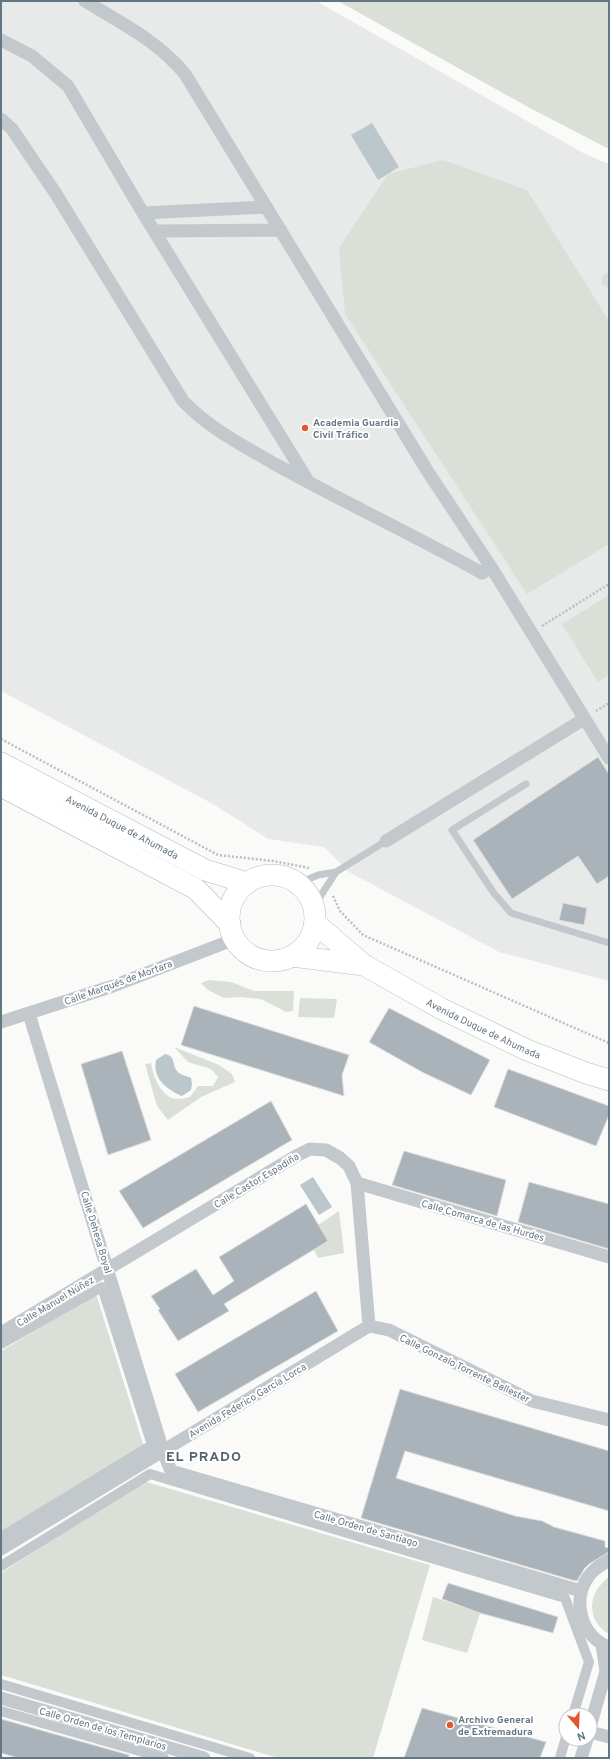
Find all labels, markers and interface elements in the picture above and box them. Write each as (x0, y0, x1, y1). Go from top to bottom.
place label: Academia Guardia Civil Tráfico (313, 417, 399, 442)
marker: Academia Guardia Civil Tráfico (300, 423, 310, 433)
street label: Avenida Duque de Ahumada (63, 793, 180, 863)
street label: Calle Marqués de Mortara (63, 958, 174, 1009)
street label: Avenida Duque de Ahumada (423, 996, 542, 1063)
street label: Calle Castor Espadiña (212, 1151, 302, 1212)
street label: Calle Dehesa Boyal (77, 1190, 114, 1275)
street label: Calle Comarca de las Hurdes (420, 1198, 546, 1245)
street label: Calle Manuel Núñez (15, 1274, 97, 1331)
street label: Calle Gonzalo Torrente Ballester (397, 1332, 532, 1407)
street label: Avenida Federico García Lorca (187, 1361, 309, 1442)
district label: EL PRADO (166, 1449, 242, 1466)
street label: Calle Orden de Santiago (312, 1508, 420, 1551)
street label: Calle Orden de los Templarios (37, 1705, 168, 1754)
north arrow (558, 1707, 598, 1747)
place label: Archivo General de Extremadura (458, 1714, 533, 1739)
marker: Archivo General de Extremadura (445, 1720, 455, 1730)
text: N (575, 1728, 587, 1743)

